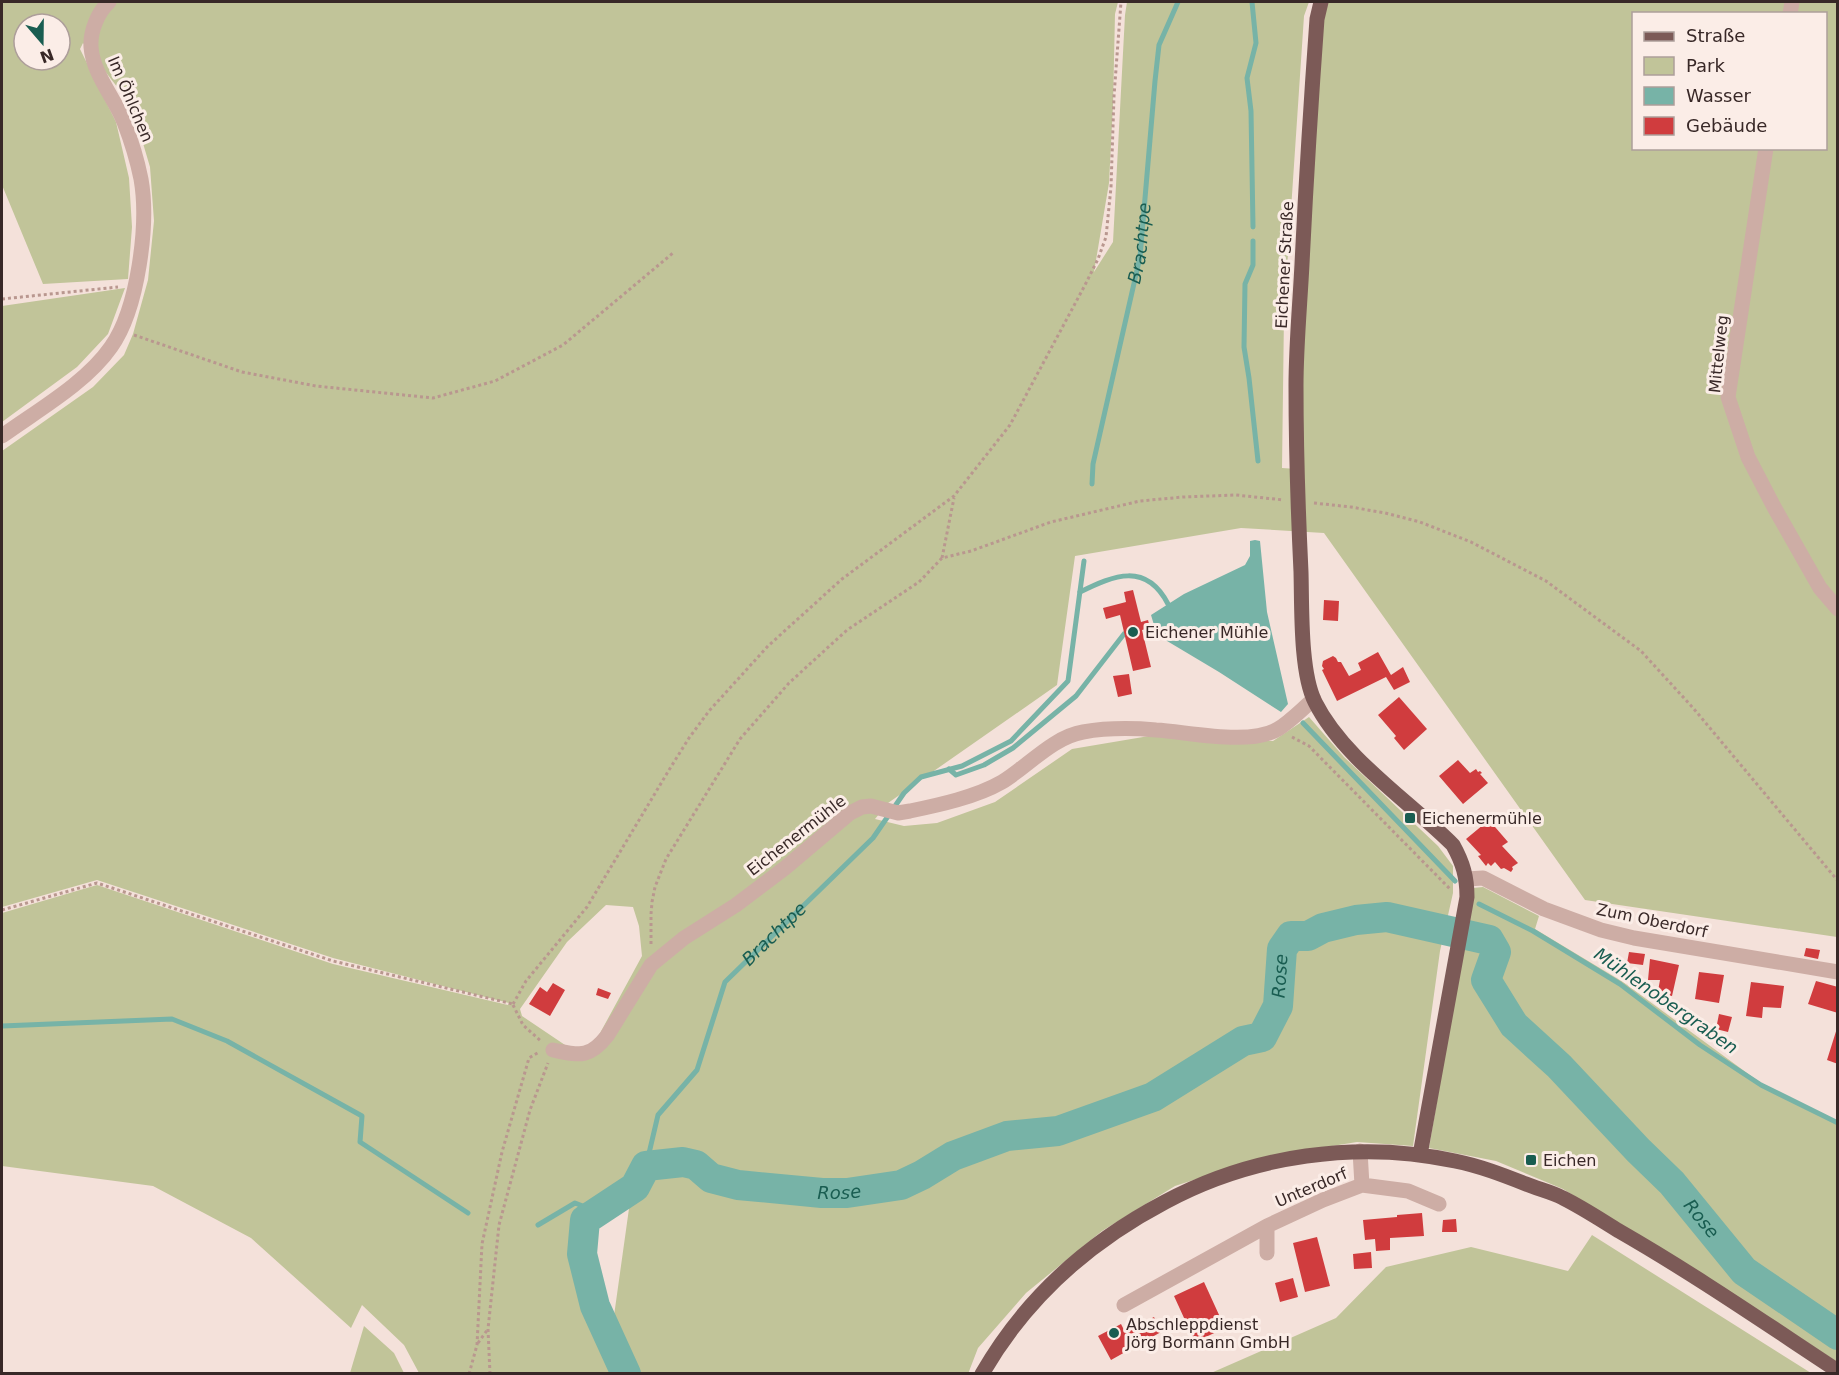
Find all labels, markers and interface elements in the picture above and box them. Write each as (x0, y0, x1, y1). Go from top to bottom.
north arrow (12, 12, 72, 72)
legend (1632, 12, 1827, 150)
text: Straße (1686, 25, 1745, 46)
text: N (37, 44, 57, 67)
street label: Im Öhlchen (104, 53, 157, 145)
text: Park (1686, 55, 1725, 76)
text: Wasser (1686, 85, 1752, 106)
text: Gebäude (1686, 115, 1767, 136)
street label: Eichener Straße (1272, 201, 1297, 329)
water label: Brachtpe (1123, 202, 1155, 286)
street label: Mittelweg (1705, 314, 1732, 394)
place label: Eichener Mühle (1145, 623, 1268, 642)
marker: Eichener Mühle (1126, 625, 1140, 639)
street label: Eichenermühle (743, 791, 849, 880)
place label: Eichenermühle (1422, 809, 1542, 828)
marker: Eichenermühle (1403, 811, 1417, 825)
water label: Brachtpe (737, 898, 811, 970)
street label: Zum Oberdorf (1595, 899, 1709, 942)
water label: Mühlenobergraben (1590, 943, 1742, 1058)
water label: Rose (1268, 953, 1292, 999)
place label: Eichen (1543, 1151, 1596, 1170)
marker: Eichen (1524, 1153, 1538, 1167)
street label: Unterdorf (1272, 1164, 1350, 1211)
water label: Rose (817, 1180, 863, 1203)
water label: Rose (1680, 1195, 1724, 1242)
place label: Abschleppdienst Jörg Bormann GmbH (1125, 1315, 1290, 1352)
marker: Abschleppdienst Jörg Bormann GmbH (1107, 1326, 1121, 1340)

